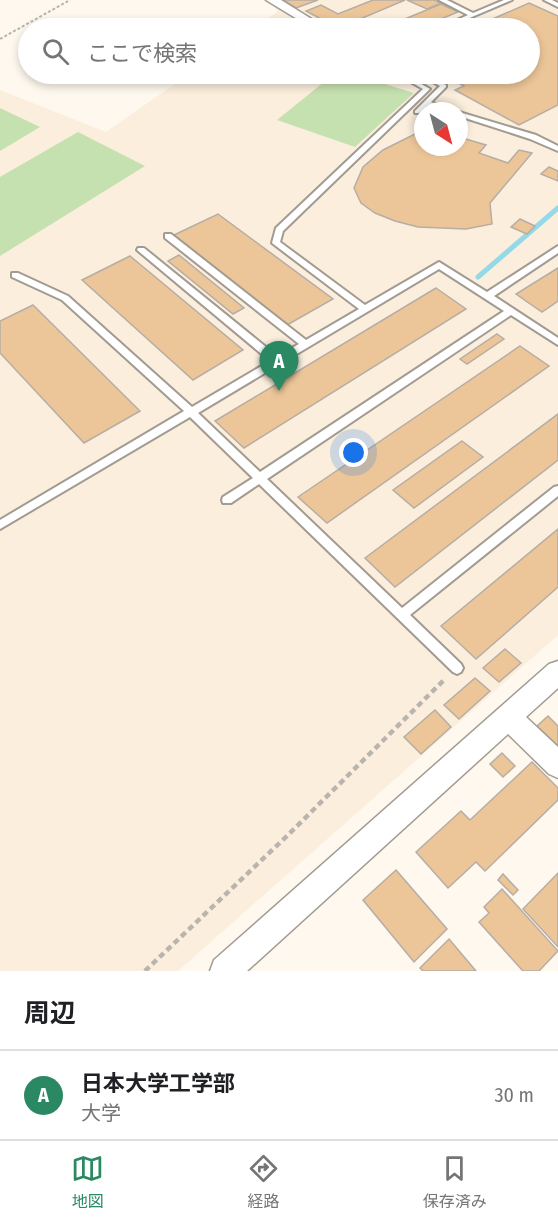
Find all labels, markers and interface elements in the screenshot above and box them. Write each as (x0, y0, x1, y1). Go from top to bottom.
search box (18, 18, 540, 84)
icon: search (39, 35, 72, 68)
text: ここで検索 (87, 40, 197, 67)
north arrow (414, 102, 468, 156)
pin: A (260, 342, 298, 391)
your location (339, 438, 368, 467)
text: 周辺 (24, 998, 76, 1029)
text: 日本大学工学部 (81, 1070, 235, 1097)
text: A (38, 1083, 49, 1107)
text: 30 m (494, 1083, 534, 1107)
text: 大学 (81, 1101, 121, 1125)
tab: 地図 (71, 1152, 104, 1212)
tab: 経路 (247, 1152, 280, 1212)
tab: 保存済み (423, 1152, 487, 1212)

